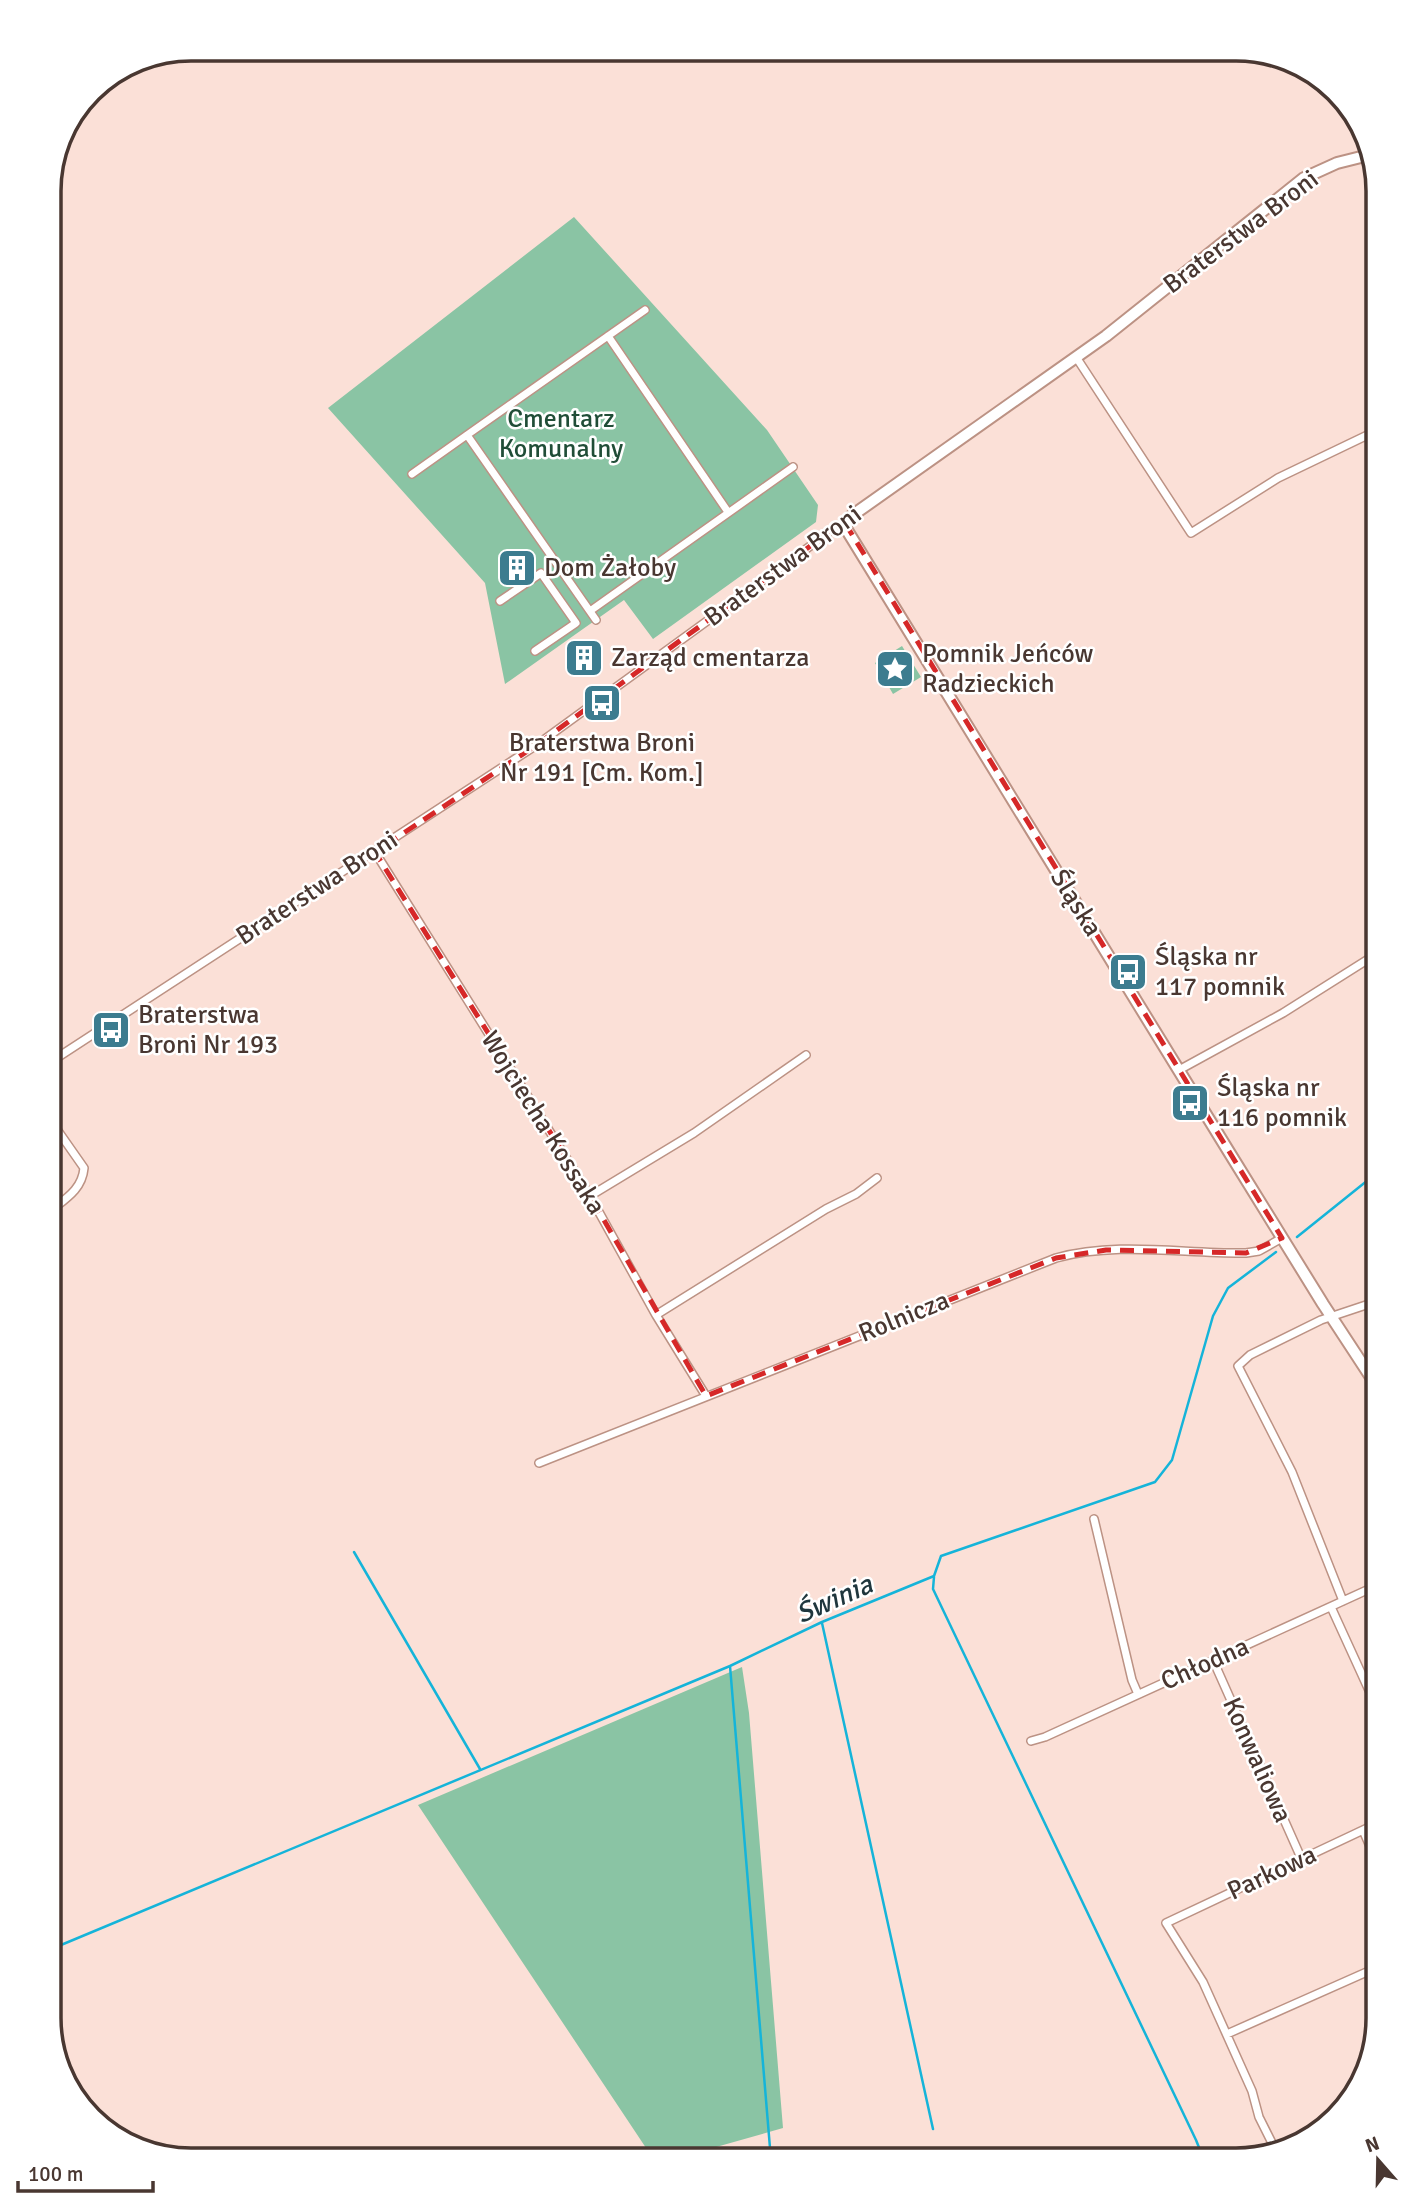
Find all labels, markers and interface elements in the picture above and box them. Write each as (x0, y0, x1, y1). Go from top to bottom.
street label: Braterstwa Broni (1157, 163, 1325, 301)
park label: Cmentarz Komunalny (499, 403, 623, 465)
street label: Braterstwa Broni (698, 498, 868, 634)
building icon: Dom Żałoby (496, 547, 538, 589)
place label: Dom Żałoby (544, 552, 676, 584)
building icon: Zarząd cmentarza (563, 637, 605, 679)
place label: Pomnik Jeńców Radzieckich (922, 638, 1093, 700)
place label: Zarząd cmentarza (611, 642, 809, 674)
place icon: Pomnik Jeńców Radzieckich (874, 648, 916, 690)
bus stop icon: Braterstwa Broni Nr 191 [Cm. Kom.] (581, 682, 623, 724)
place label: Braterstwa Broni Nr 191 [Cm. Kom.] (500, 727, 704, 789)
street label: Braterstwa Broni (230, 824, 404, 952)
street label: Śląska (1043, 864, 1109, 942)
place label: Śląska nr 117 pomnik (1155, 941, 1285, 1003)
bus stop icon: Śląska nr 117 pomnik (1107, 951, 1149, 993)
place label: Braterstwa Broni Nr 193 (138, 999, 278, 1061)
bus stop icon: Braterstwa Broni Nr 193 (90, 1009, 132, 1051)
street label: Wojciecha Kossaka (474, 1025, 612, 1221)
place label: Śląska nr 116 pomnik (1217, 1072, 1347, 1134)
bus stop icon: Śląska nr 116 pomnik (1169, 1082, 1211, 1124)
street label: Rolnicza (854, 1284, 954, 1350)
water label: Świnia (790, 1567, 878, 1631)
street label: Chłodna (1156, 1630, 1254, 1698)
street label: Konwaliowa (1215, 1692, 1299, 1828)
street label: Parkowa (1222, 1839, 1322, 1907)
north arrow (1343, 2125, 1413, 2195)
text: N (1362, 2131, 1383, 2159)
scale bar (18, 2150, 152, 2194)
text: 100 m (28, 2161, 83, 2187)

